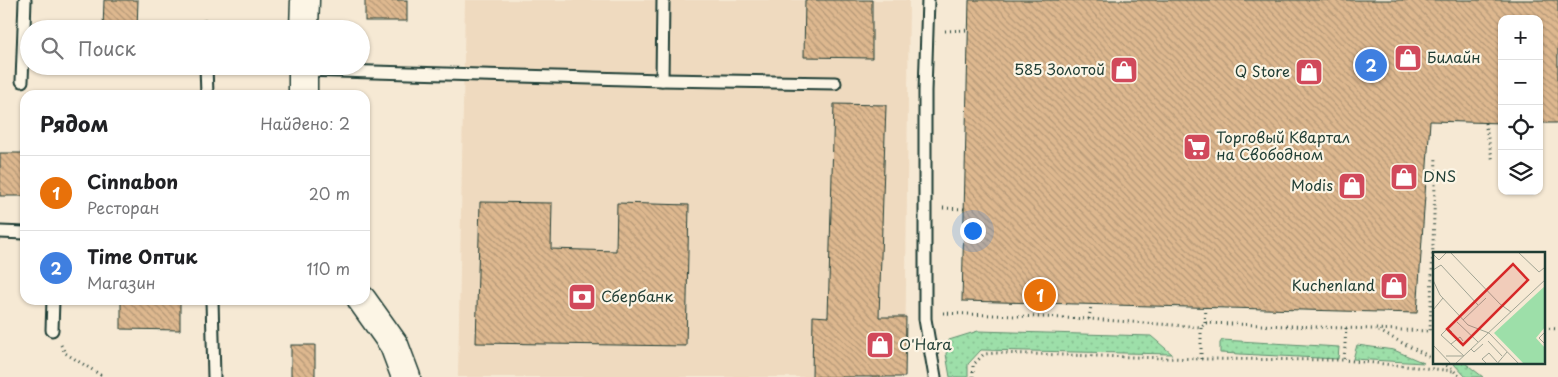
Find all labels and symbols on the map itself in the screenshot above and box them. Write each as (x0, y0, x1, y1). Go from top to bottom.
shop icon: Билайн (1393, 43, 1423, 73)
place label: Билайн (1427, 45, 1481, 68)
pin: 2 (1355, 46, 1387, 84)
shop icon: 585 Золотой (1109, 55, 1139, 85)
place label: 585 Золотой (1014, 57, 1105, 80)
shop icon: Q Store (1294, 57, 1324, 87)
place label: Q Store (1235, 59, 1290, 82)
place label: Торговый Квартал на Свободном (1216, 125, 1350, 165)
supermarket icon: Торговый Квартал на Свободном (1182, 132, 1212, 162)
shop icon: DNS (1389, 162, 1419, 192)
place label: DNS (1423, 164, 1456, 187)
shop icon: Modis (1337, 171, 1367, 201)
place label: Modis (1291, 173, 1333, 196)
your location (960, 218, 986, 244)
inset map (1433, 252, 1546, 364)
shop icon: Kuchenland (1379, 271, 1409, 301)
place label: Kuchenland (1292, 273, 1375, 296)
pin: 1 (1024, 276, 1056, 314)
bank icon: Сбербанк (567, 282, 597, 312)
place label: Сбербанк (601, 284, 673, 307)
shop icon: O'Hara (865, 330, 895, 360)
place label: O'Hara (899, 332, 952, 355)

